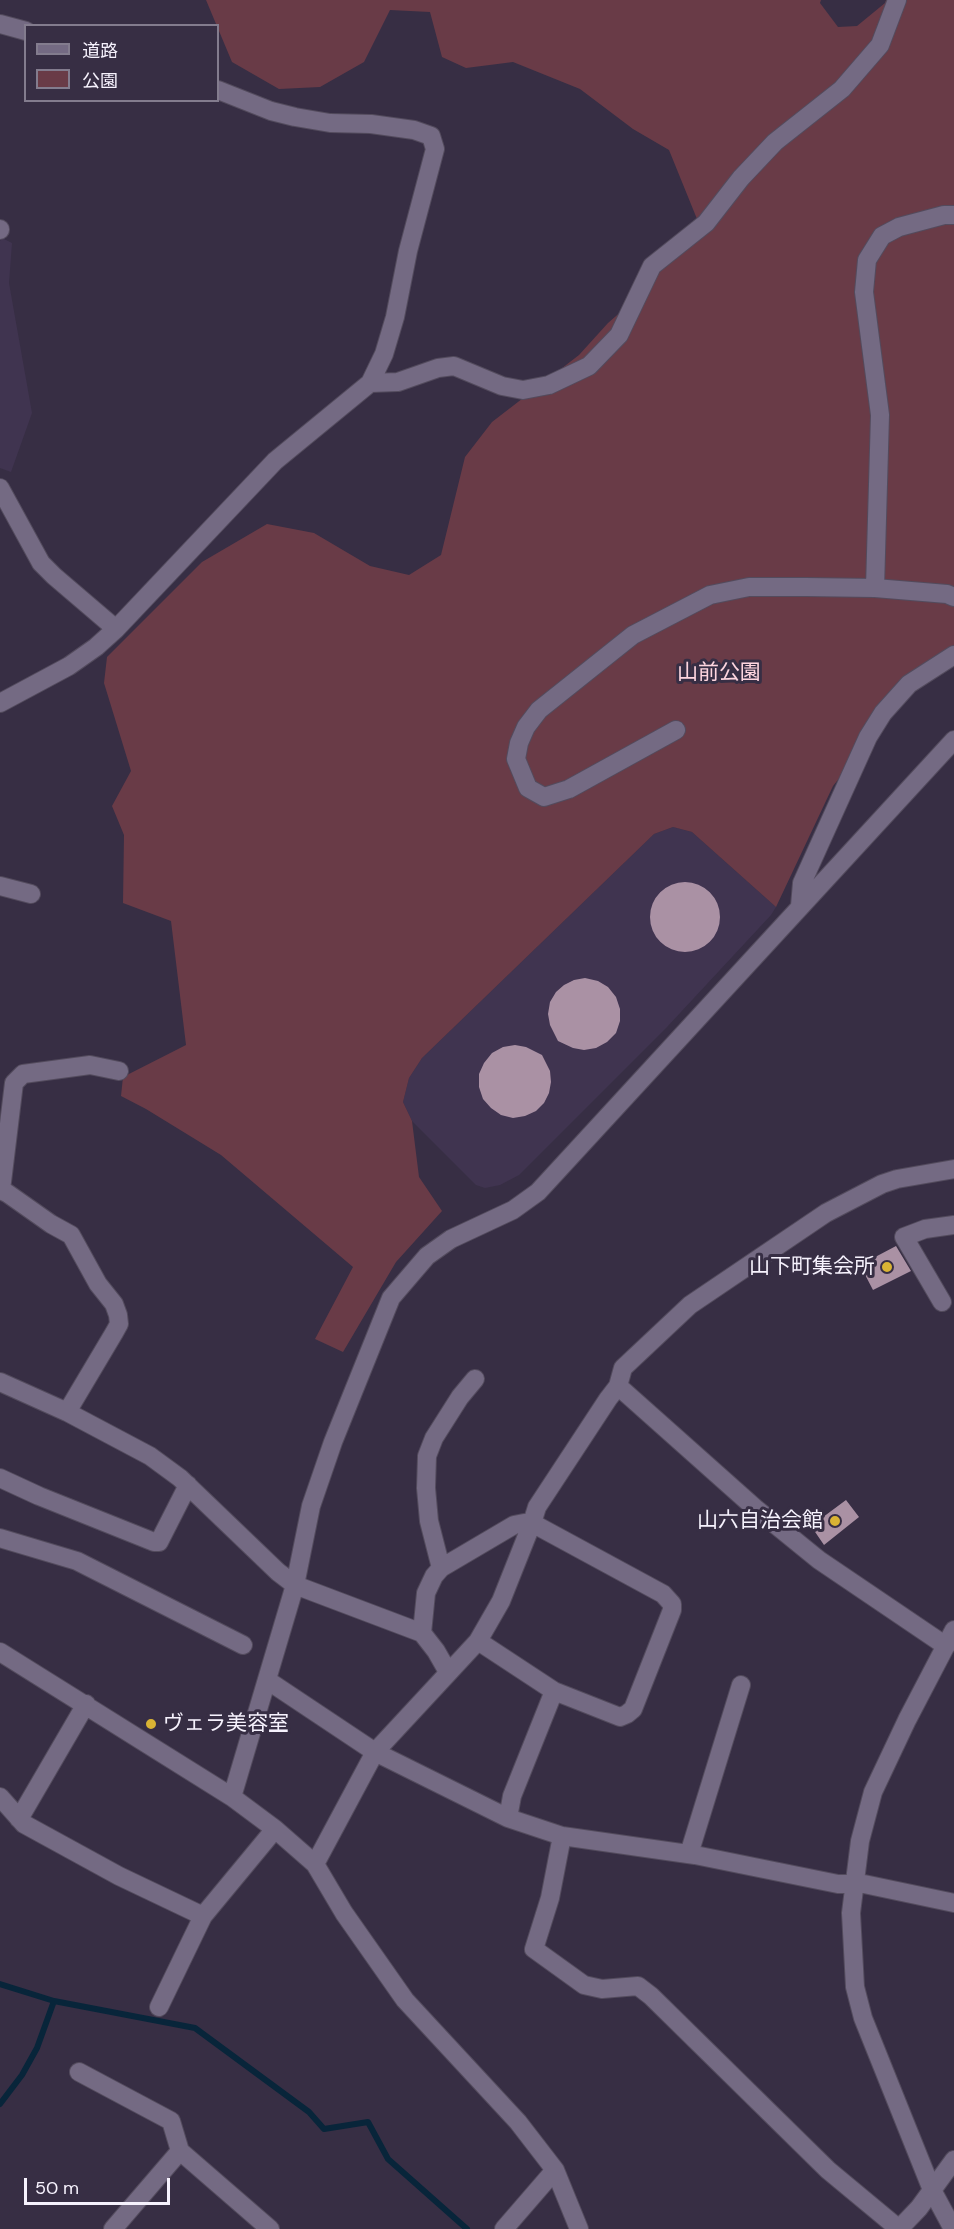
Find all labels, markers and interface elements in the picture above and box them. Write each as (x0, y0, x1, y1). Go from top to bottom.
legend (24, 24, 219, 102)
text: 道路 (82, 39, 118, 63)
text: 公園 (82, 69, 118, 93)
park label: 山前公園 (677, 660, 761, 686)
place label: 山下町集会所 (749, 1254, 875, 1280)
marker: 山下町集会所 (880, 1260, 894, 1274)
place label: 山六自治会館 (697, 1508, 823, 1534)
marker: 山六自治会館 (828, 1514, 842, 1528)
place label: ヴェラ美容室 (163, 1711, 289, 1737)
marker: ヴェラ美容室 (144, 1717, 158, 1731)
scale bar (27, 2166, 172, 2204)
text: 50 m (35, 2176, 79, 2200)

